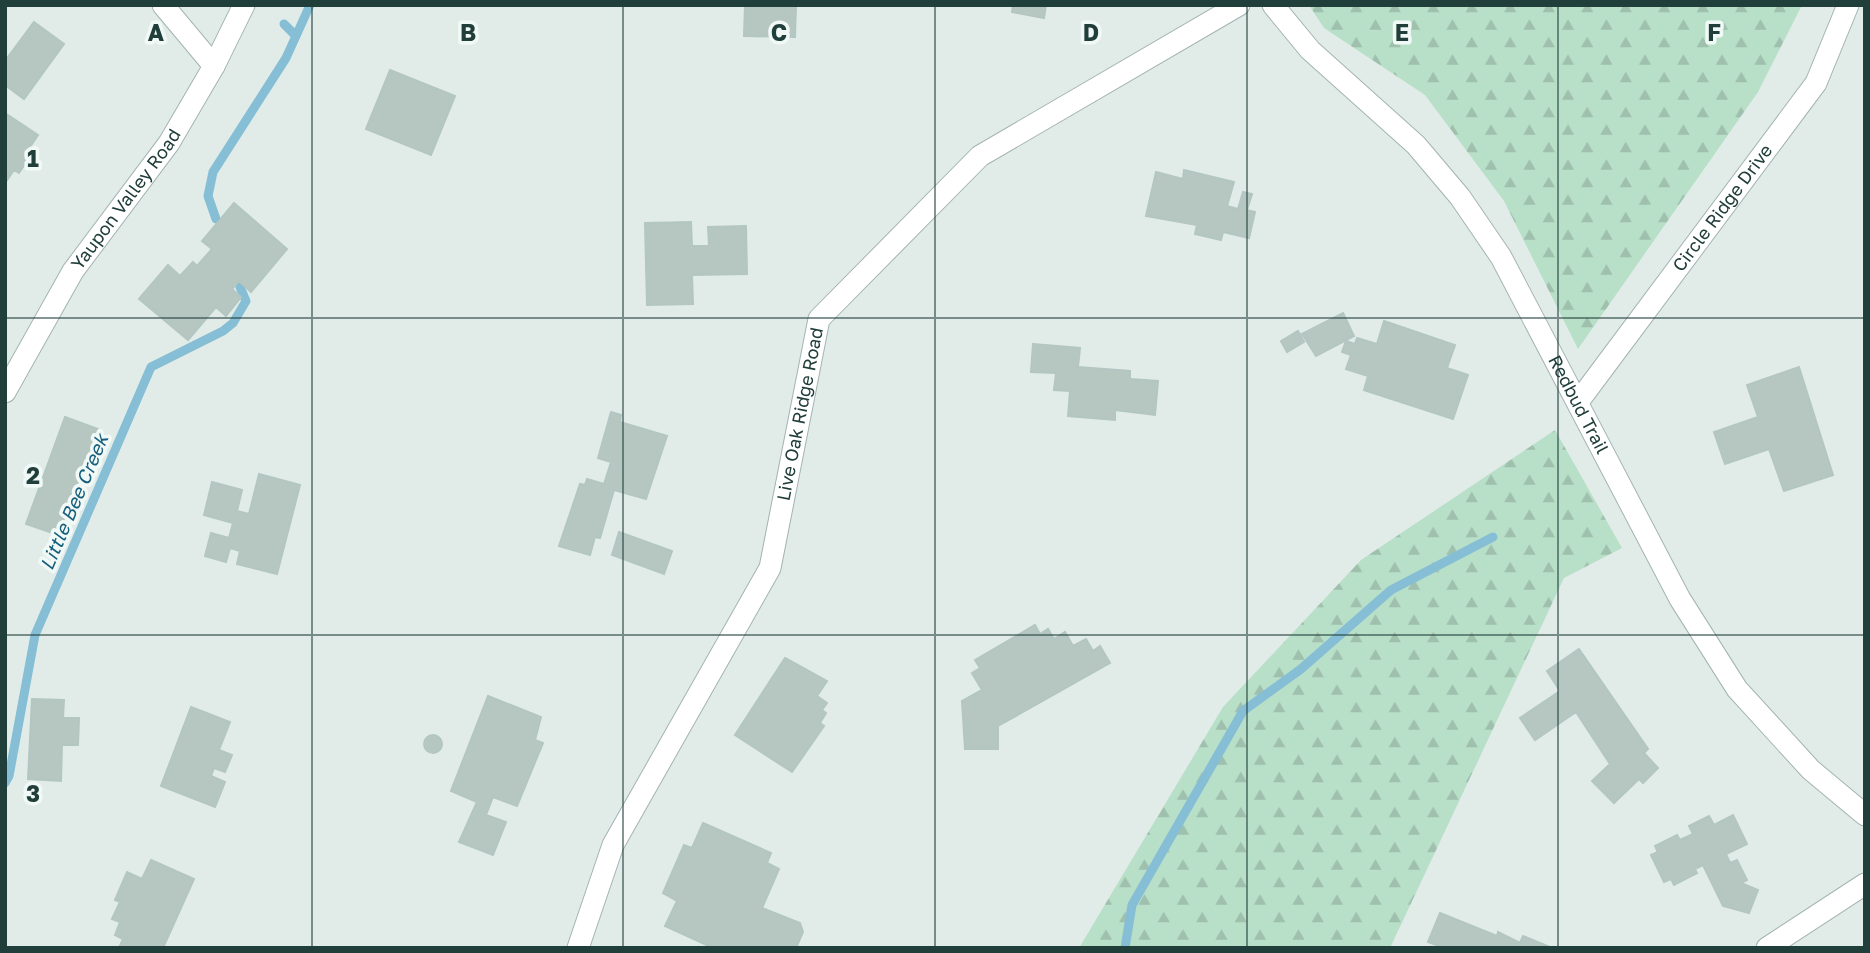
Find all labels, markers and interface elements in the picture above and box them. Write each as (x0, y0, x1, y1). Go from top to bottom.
text: A (148, 18, 165, 46)
text: B (460, 18, 476, 46)
text: C (771, 18, 787, 46)
text: D (1083, 18, 1099, 46)
text: E (1395, 18, 1409, 46)
text: F (1707, 18, 1721, 46)
street label: Yaupon Valley Road (66, 125, 185, 274)
street label: Circle Ridge Drive (1667, 139, 1777, 275)
text: 1 (27, 144, 39, 172)
street label: Live Oak Ridge Road (771, 325, 827, 503)
street label: Redbud Trail (1544, 351, 1614, 457)
water label: Little Bee Creek (35, 428, 113, 573)
text: 2 (26, 461, 40, 489)
text: 3 (26, 779, 40, 807)

